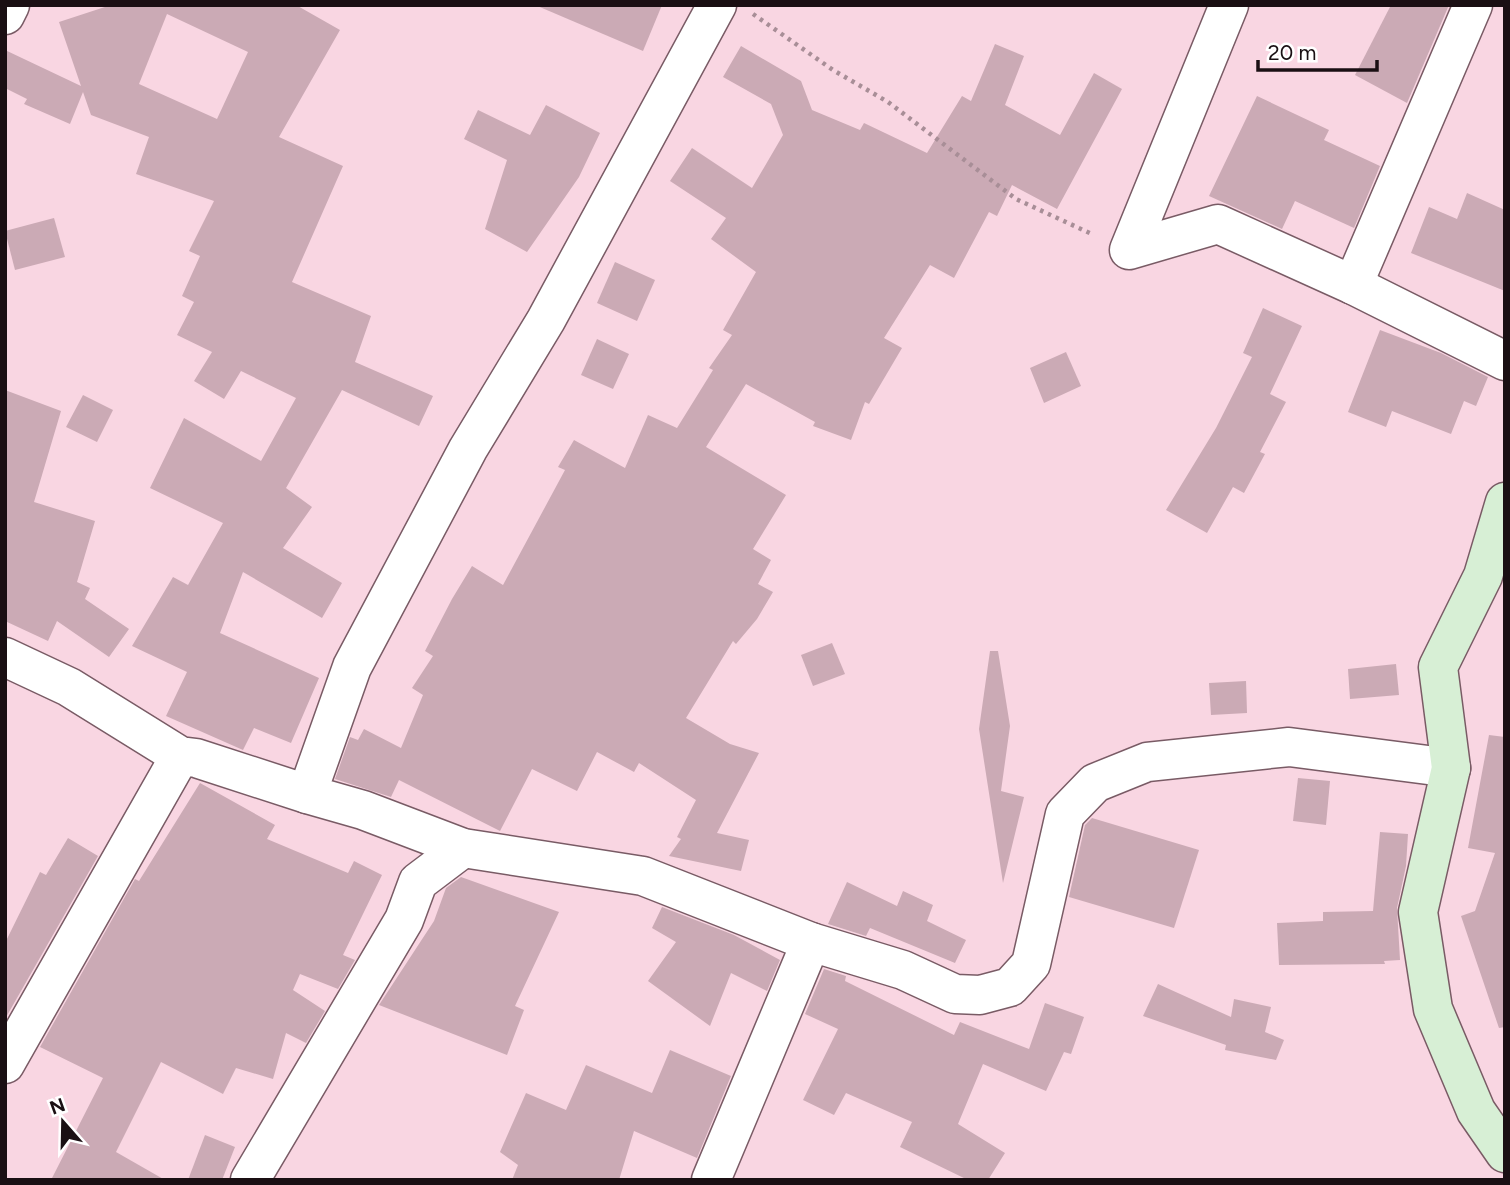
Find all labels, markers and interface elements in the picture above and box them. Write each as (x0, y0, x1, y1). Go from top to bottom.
scale bar (1258, 28, 1377, 72)
text: 20 m (1268, 40, 1316, 65)
north arrow (28, 1087, 98, 1157)
text: N (47, 1093, 68, 1120)

